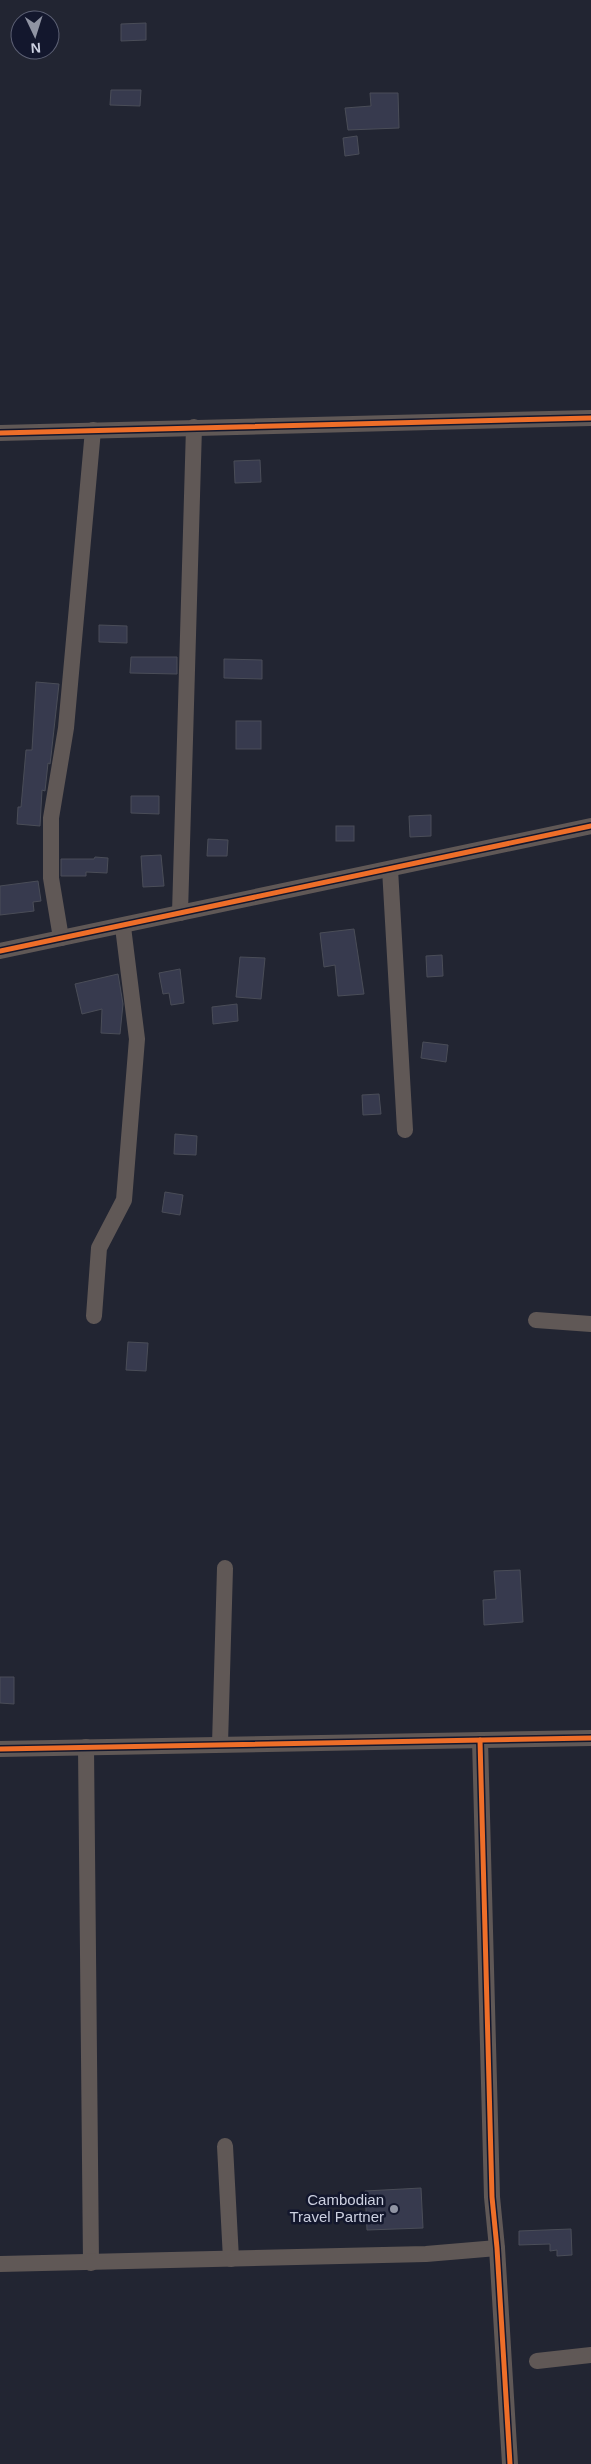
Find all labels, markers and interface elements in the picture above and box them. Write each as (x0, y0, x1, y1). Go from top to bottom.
north arrow (10, 10, 60, 60)
text: N (30, 40, 42, 56)
place label: Cambodian Travel Partner (290, 2191, 384, 2225)
marker: Cambodian Travel Partner (388, 2203, 400, 2215)

